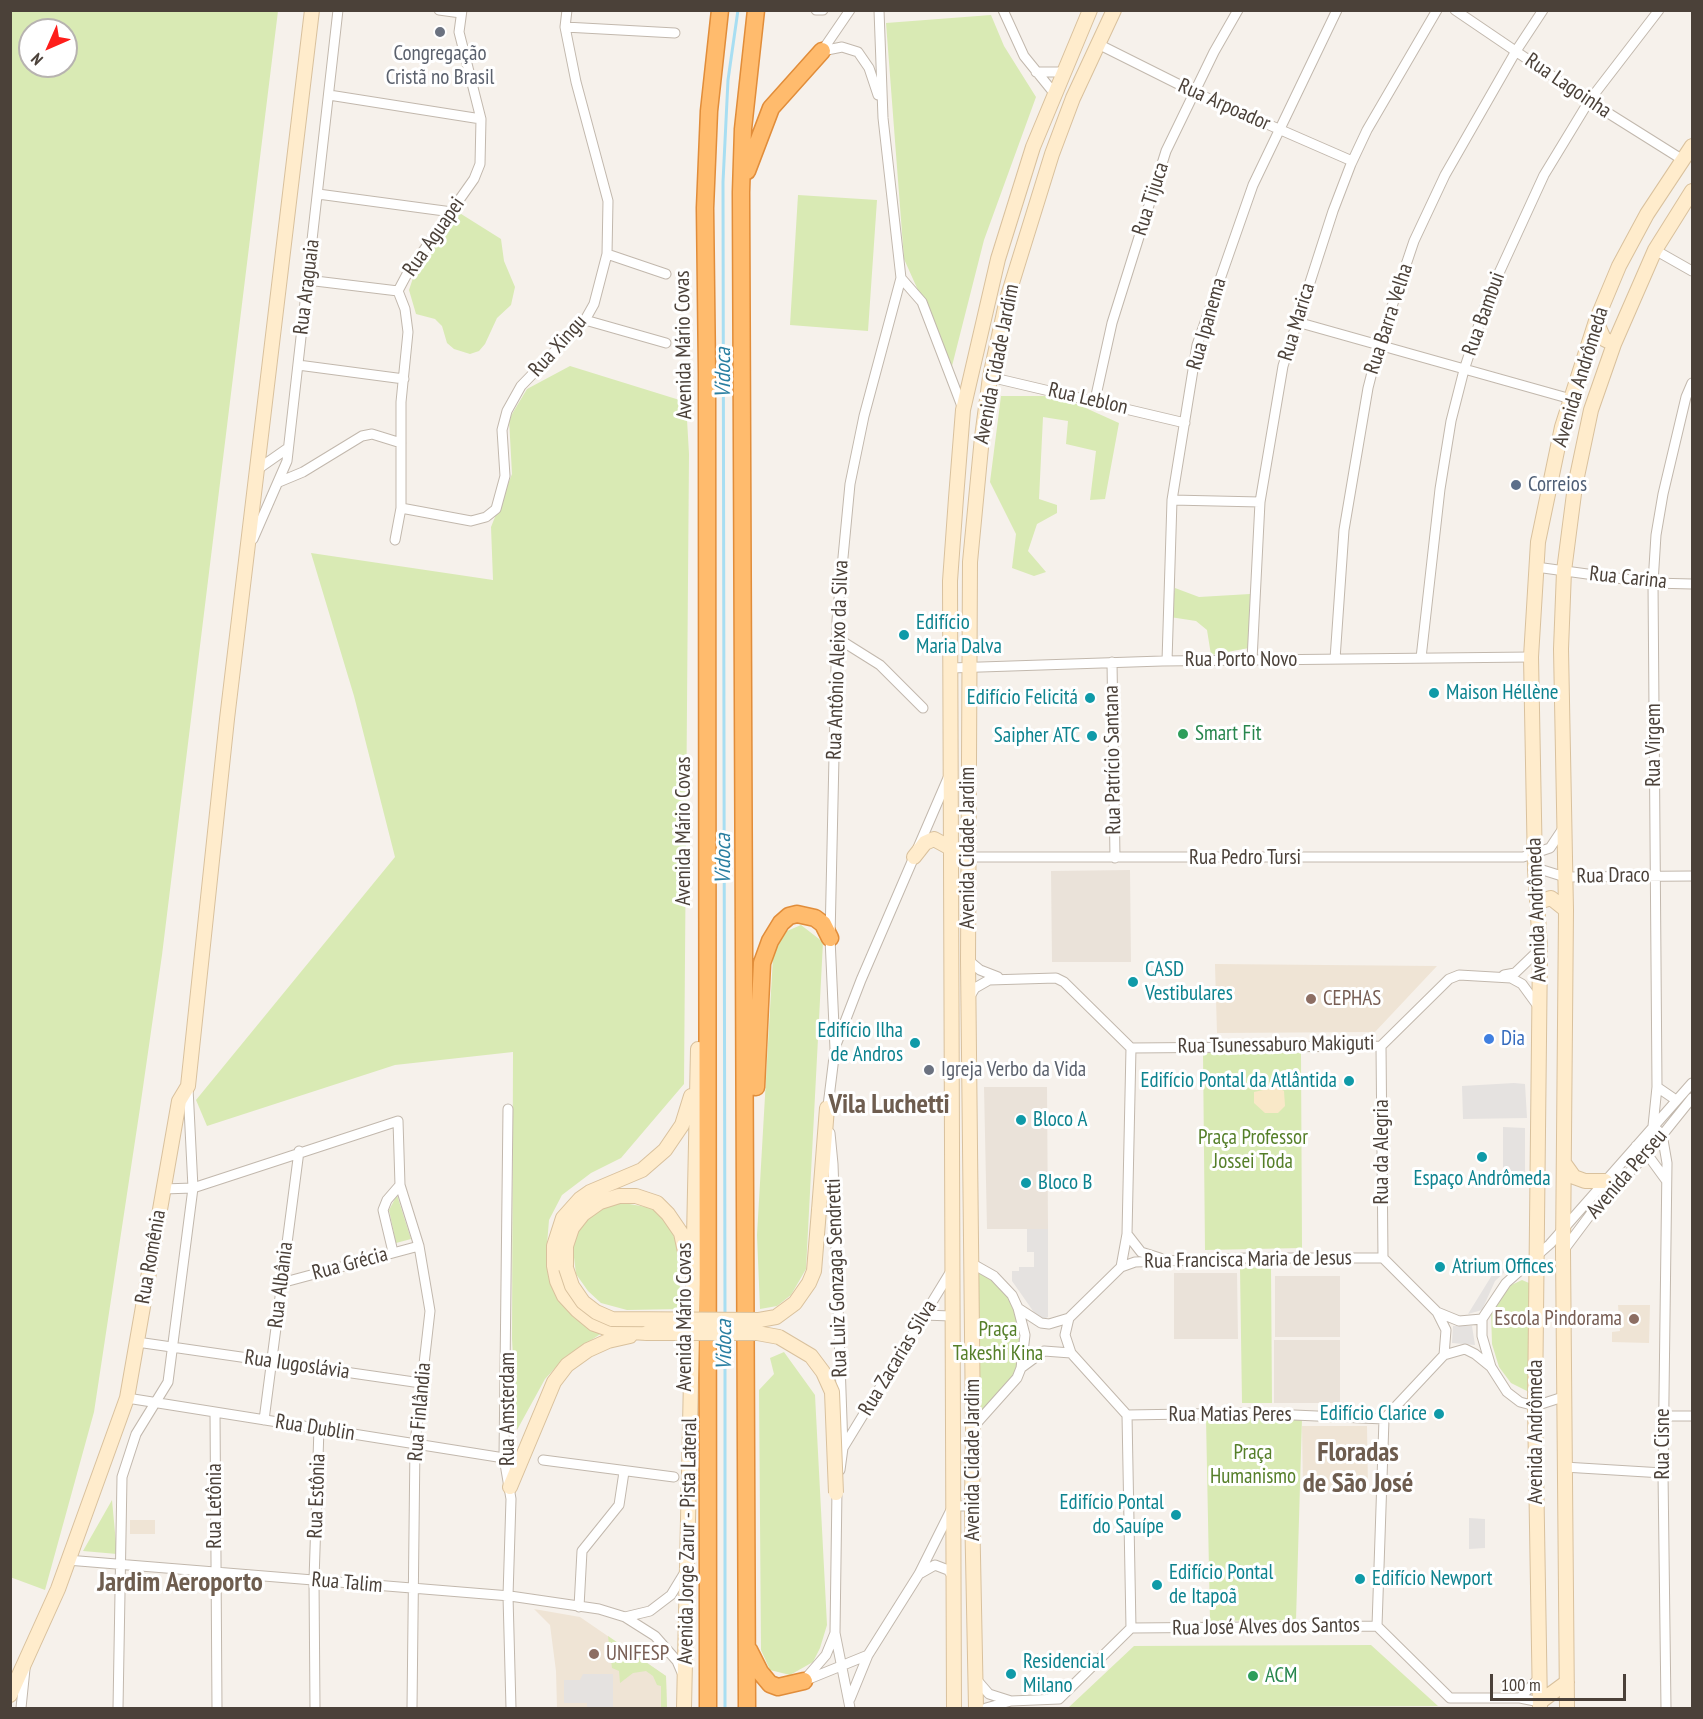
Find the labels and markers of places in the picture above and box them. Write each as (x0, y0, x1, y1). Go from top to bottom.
marker: Congregação Cristã no Brasil (433, 25, 447, 39)
place label: Congregação Cristã no Brasil (386, 41, 494, 91)
place label: Correios (1528, 472, 1587, 498)
marker: Correios (1509, 478, 1523, 492)
place label: Edifício Maria Dalva (916, 610, 1002, 660)
marker: Edifício Maria Dalva (897, 628, 911, 642)
place label: Maison Héllène (1446, 680, 1558, 706)
place label: Edifício Felicitá (967, 685, 1078, 711)
marker: Maison Héllène (1427, 686, 1441, 700)
marker: Edifício Felicitá (1083, 691, 1097, 705)
place label: Smart Fit (1195, 721, 1262, 747)
place label: Saipher ATC (994, 723, 1080, 749)
marker: Smart Fit (1176, 727, 1190, 741)
marker: Saipher ATC (1085, 729, 1099, 743)
place label: CASD Vestibulares (1145, 957, 1233, 1007)
marker: CASD Vestibulares (1126, 975, 1140, 989)
place label: CEPHAS (1323, 986, 1381, 1012)
marker: CEPHAS (1304, 992, 1318, 1006)
place label: Edifício Ilha de Andros (817, 1018, 903, 1068)
place label: Dia (1501, 1026, 1525, 1052)
marker: Dia (1482, 1032, 1496, 1046)
marker: Edifício Ilha de Andros (908, 1036, 922, 1050)
place label: Igreja Verbo da Vida (941, 1057, 1086, 1083)
marker: Igreja Verbo da Vida (922, 1063, 936, 1077)
place label: Edifício Pontal da Atlântida (1140, 1068, 1337, 1094)
marker: Edifício Pontal da Atlântida (1342, 1074, 1356, 1088)
place label: Bloco A (1033, 1107, 1087, 1133)
marker: Bloco A (1014, 1113, 1028, 1127)
marker: Espaço Andrômeda (1475, 1150, 1489, 1164)
place label: Espaço Andrômeda (1413, 1166, 1551, 1192)
place label: Bloco B (1038, 1170, 1092, 1196)
marker: Bloco B (1019, 1176, 1033, 1190)
place label: Atrium Offices (1452, 1254, 1554, 1280)
marker: Atrium Offices (1433, 1260, 1447, 1274)
place label: Escola Pindorama (1494, 1306, 1622, 1332)
marker: Escola Pindorama (1627, 1312, 1641, 1326)
place label: Edifício Clarice (1320, 1401, 1427, 1427)
marker: Edifício Clarice (1432, 1407, 1446, 1421)
place label: Edifício Pontal do Sauípe (1060, 1490, 1164, 1540)
marker: Edifício Pontal do Sauípe (1169, 1508, 1183, 1522)
place label: Edifício Pontal de Itapoã (1169, 1560, 1273, 1610)
place label: Edifício Newport (1372, 1566, 1493, 1592)
marker: Edifício Newport (1353, 1572, 1367, 1586)
marker: Edifício Pontal de Itapoã (1150, 1578, 1164, 1592)
place label: UNIFESP (606, 1641, 669, 1667)
marker: UNIFESP (587, 1647, 601, 1661)
place label: Residencial Milano (1023, 1649, 1105, 1699)
place label: ACM (1265, 1663, 1297, 1689)
marker: Residencial Milano (1004, 1667, 1018, 1681)
marker: ACM (1246, 1669, 1260, 1683)

